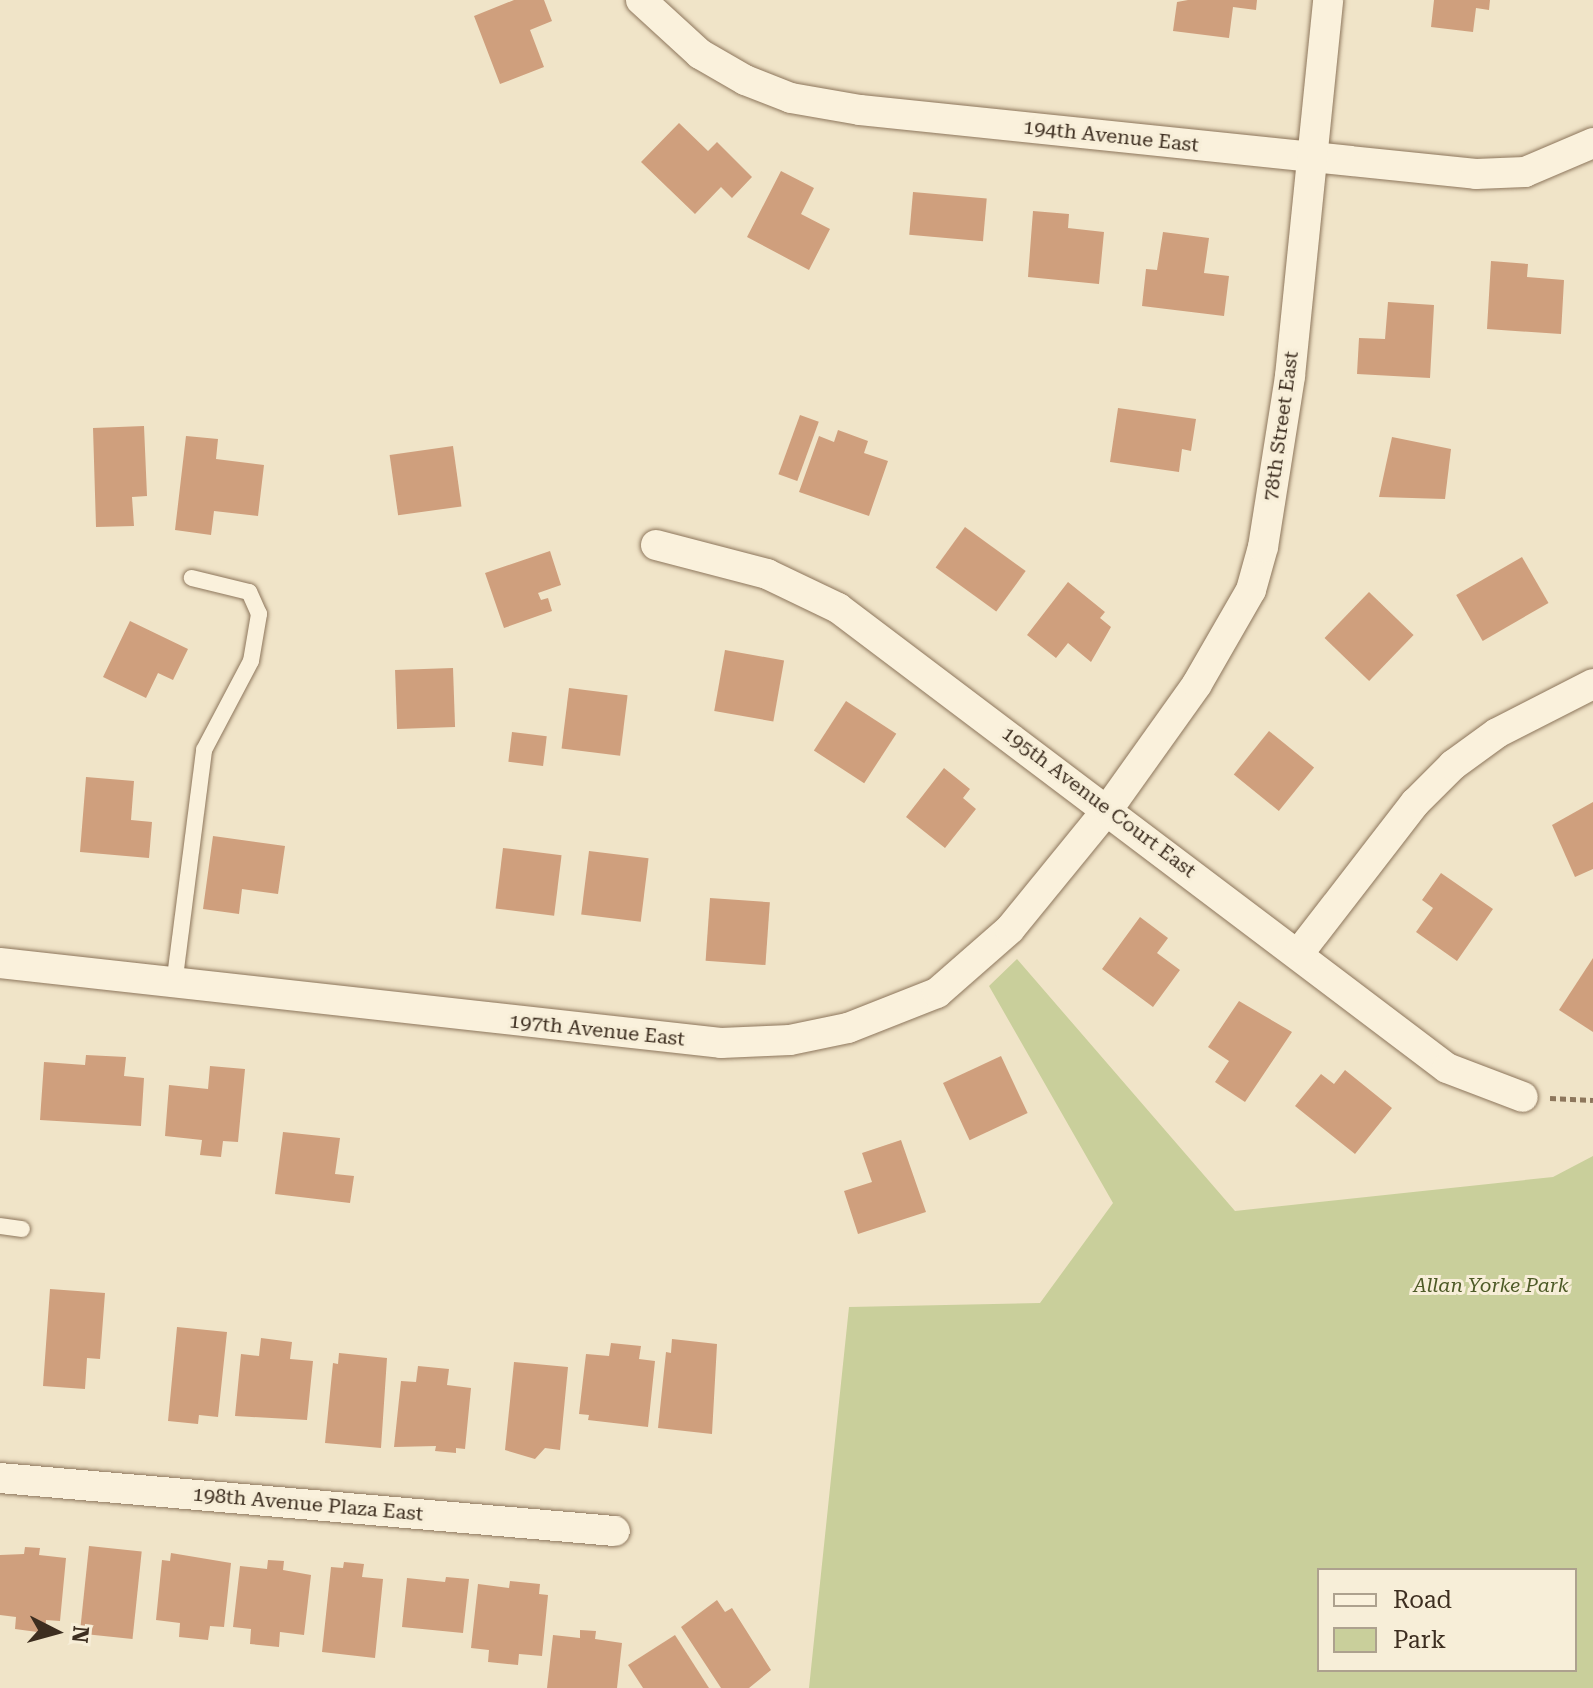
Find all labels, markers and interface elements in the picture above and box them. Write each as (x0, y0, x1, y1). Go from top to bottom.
street label: 194th Avenue East (1022, 115, 1200, 157)
street label: 78th Street East (1259, 350, 1303, 502)
street label: 195th Avenue Court East (997, 721, 1201, 883)
street label: 197th Avenue East (508, 1009, 686, 1051)
park label: Allan Yorke Park (1413, 1273, 1569, 1297)
street label: 198th Avenue Plaza East (192, 1482, 424, 1526)
legend (1317, 1568, 1577, 1672)
text: Road (1393, 1586, 1452, 1614)
north arrow (16, 1592, 96, 1672)
text: N (67, 1625, 94, 1644)
text: Park (1393, 1626, 1446, 1654)

